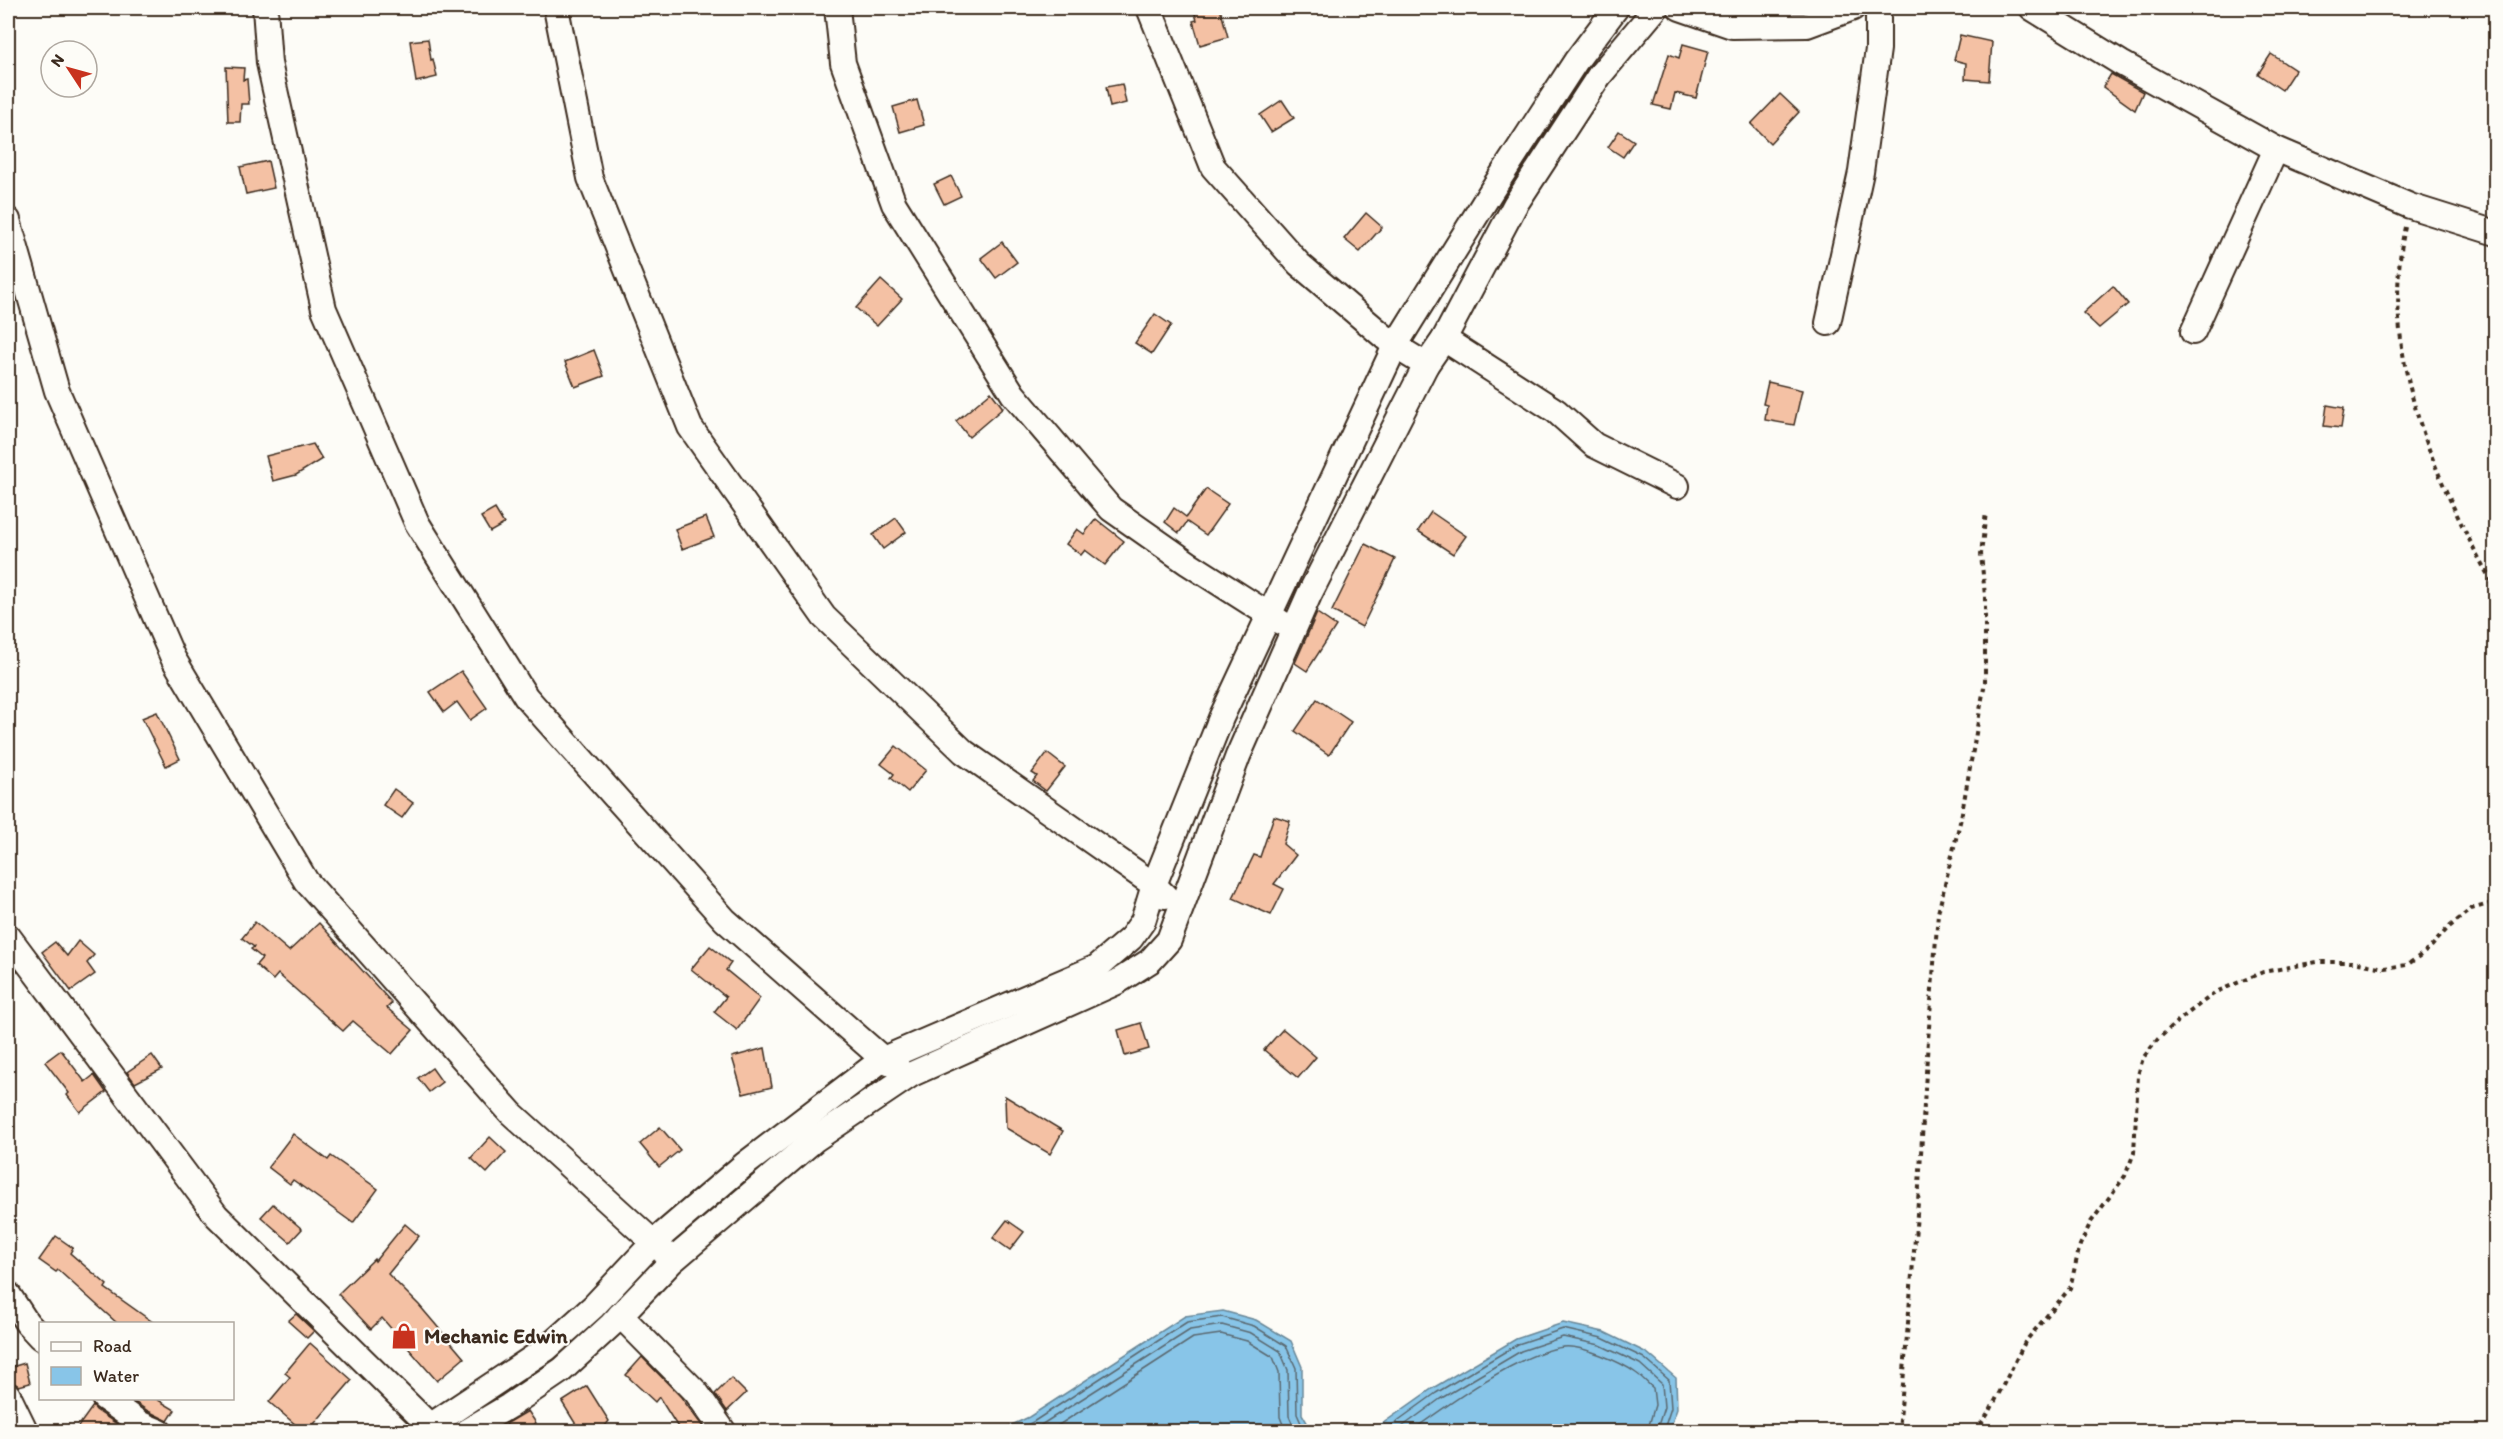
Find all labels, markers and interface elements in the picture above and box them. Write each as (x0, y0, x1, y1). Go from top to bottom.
north arrow (39, 39, 99, 99)
text: N (46, 51, 68, 70)
shop icon: Mechanic Edwin (389, 1321, 419, 1351)
legend (39, 1322, 234, 1400)
place label: Mechanic Edwin (424, 1323, 568, 1348)
text: Road (93, 1335, 132, 1357)
text: Water (93, 1365, 139, 1387)

